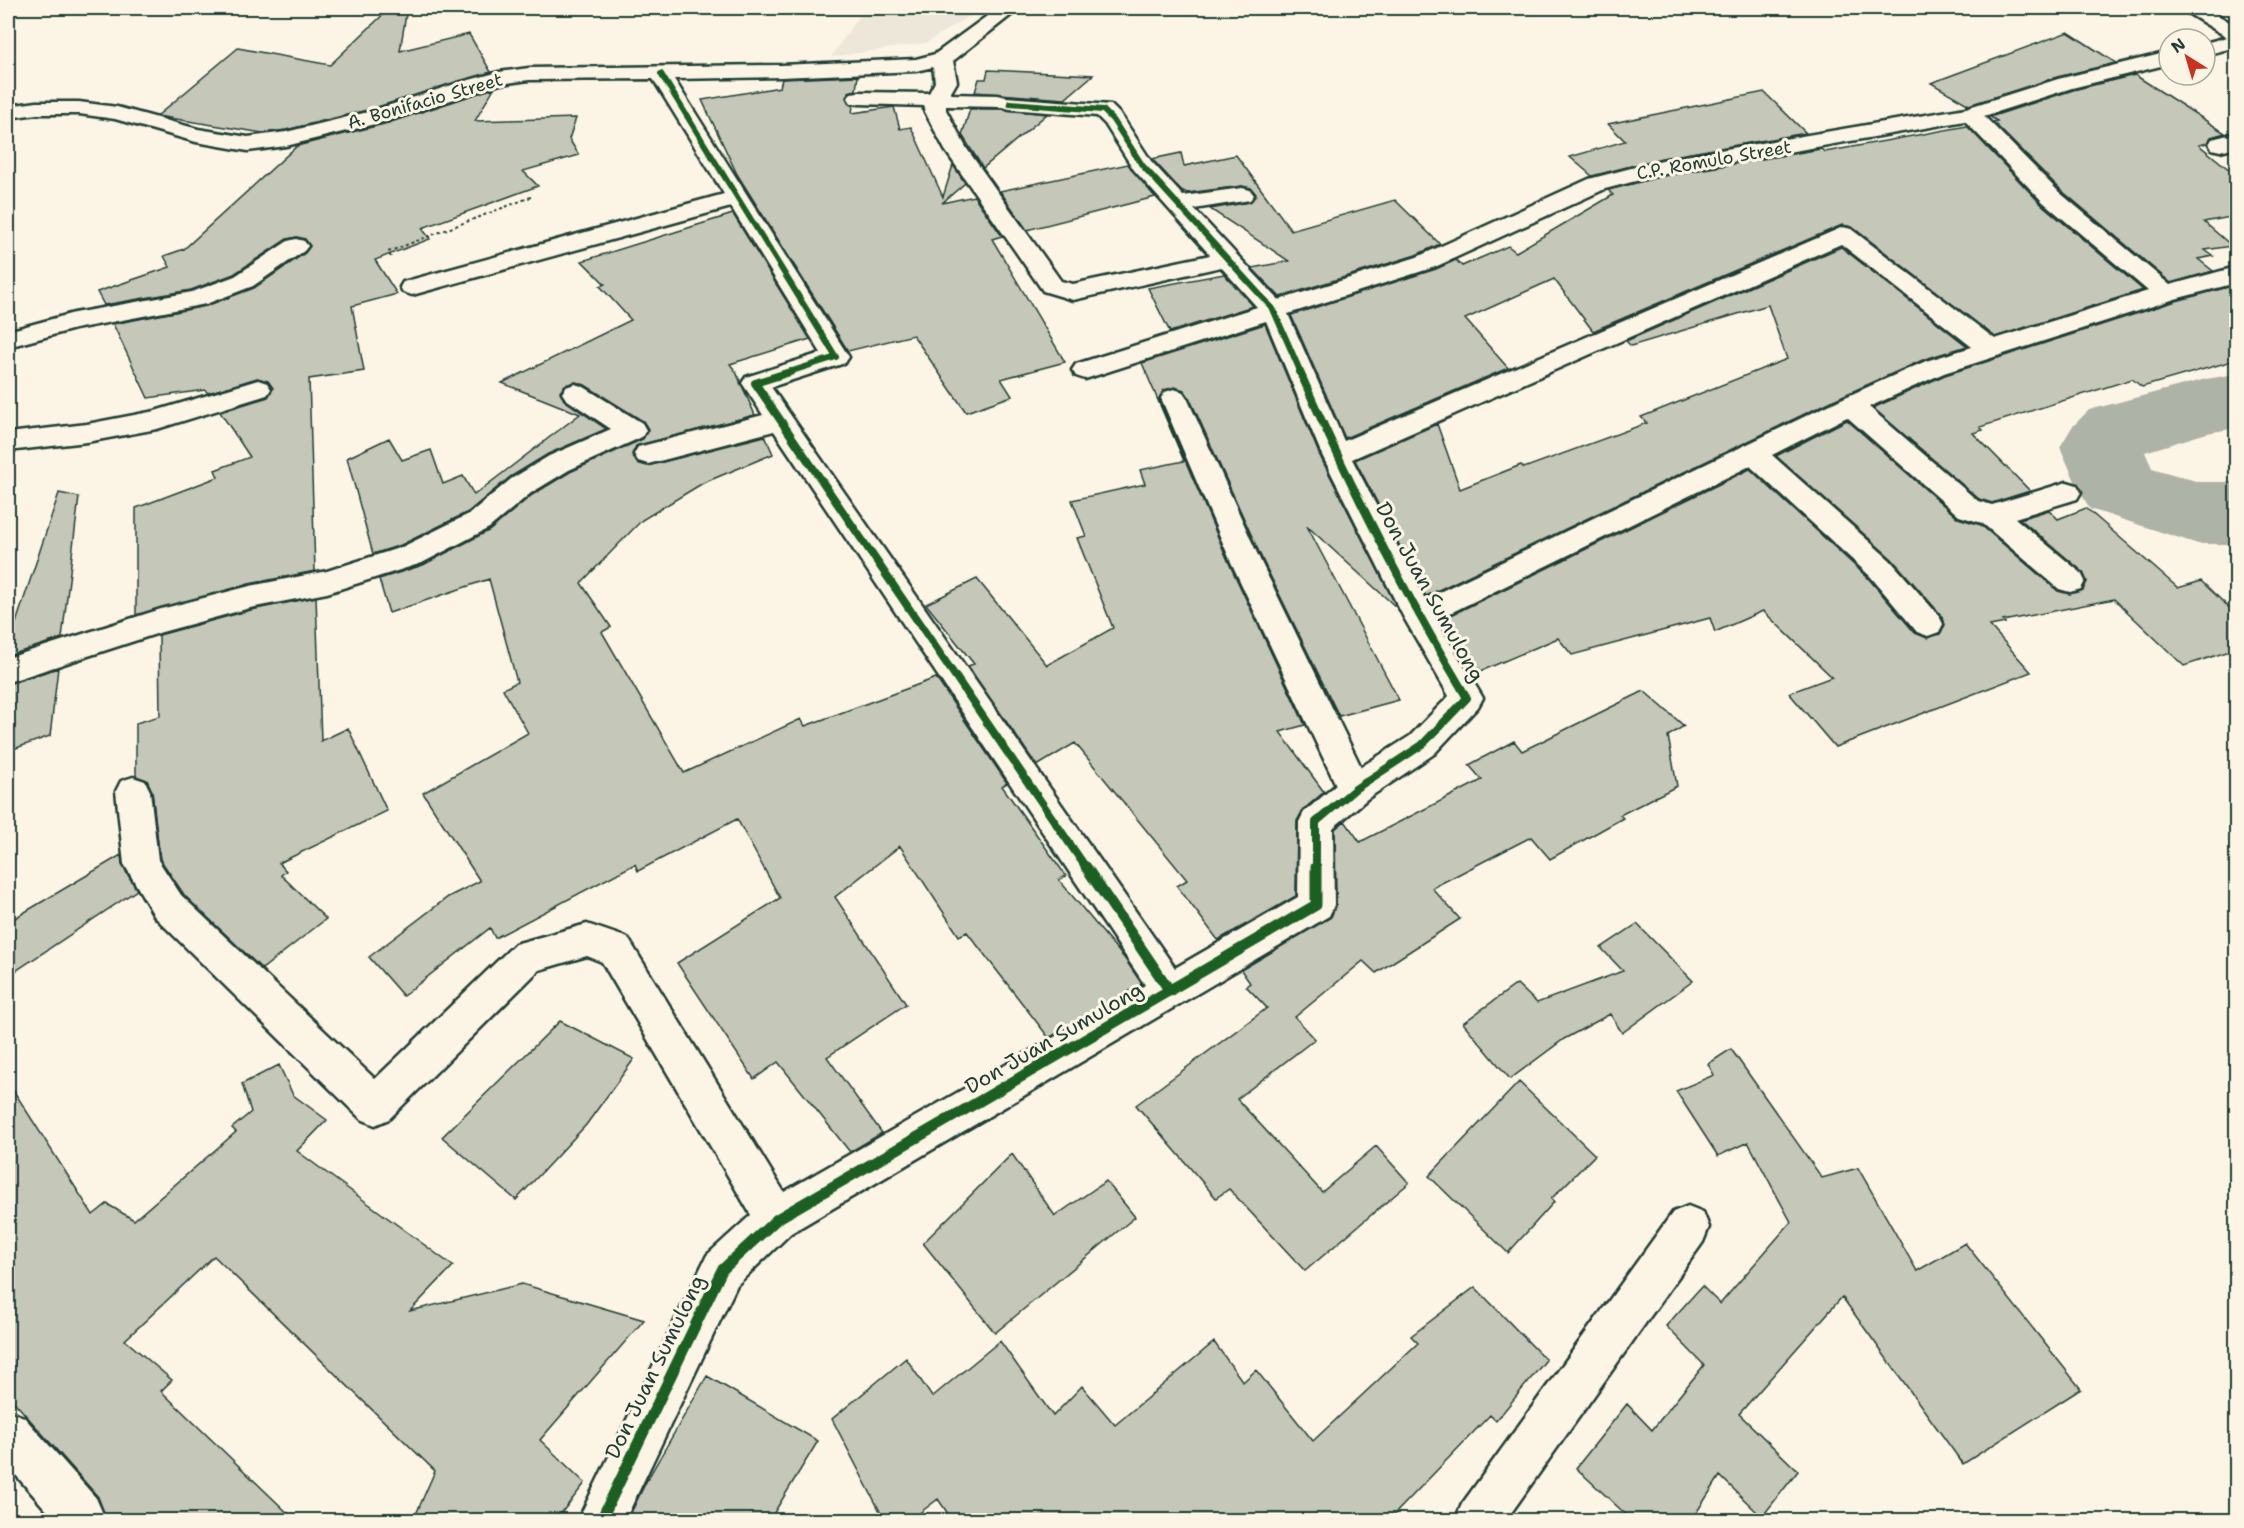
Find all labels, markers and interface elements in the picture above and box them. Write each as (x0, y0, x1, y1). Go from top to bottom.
north arrow (2157, 27, 2217, 87)
text: N (2167, 33, 2190, 58)
street label: A. Bonifacio Street (345, 67, 506, 135)
street label: C.P. Romulo Street (1635, 135, 1794, 185)
street label: Don Juan Sumulong (1369, 497, 1491, 687)
street label: Don Juan Sumulong (960, 975, 1148, 1101)
street label: Don Juan Sumulong (598, 1270, 712, 1464)

